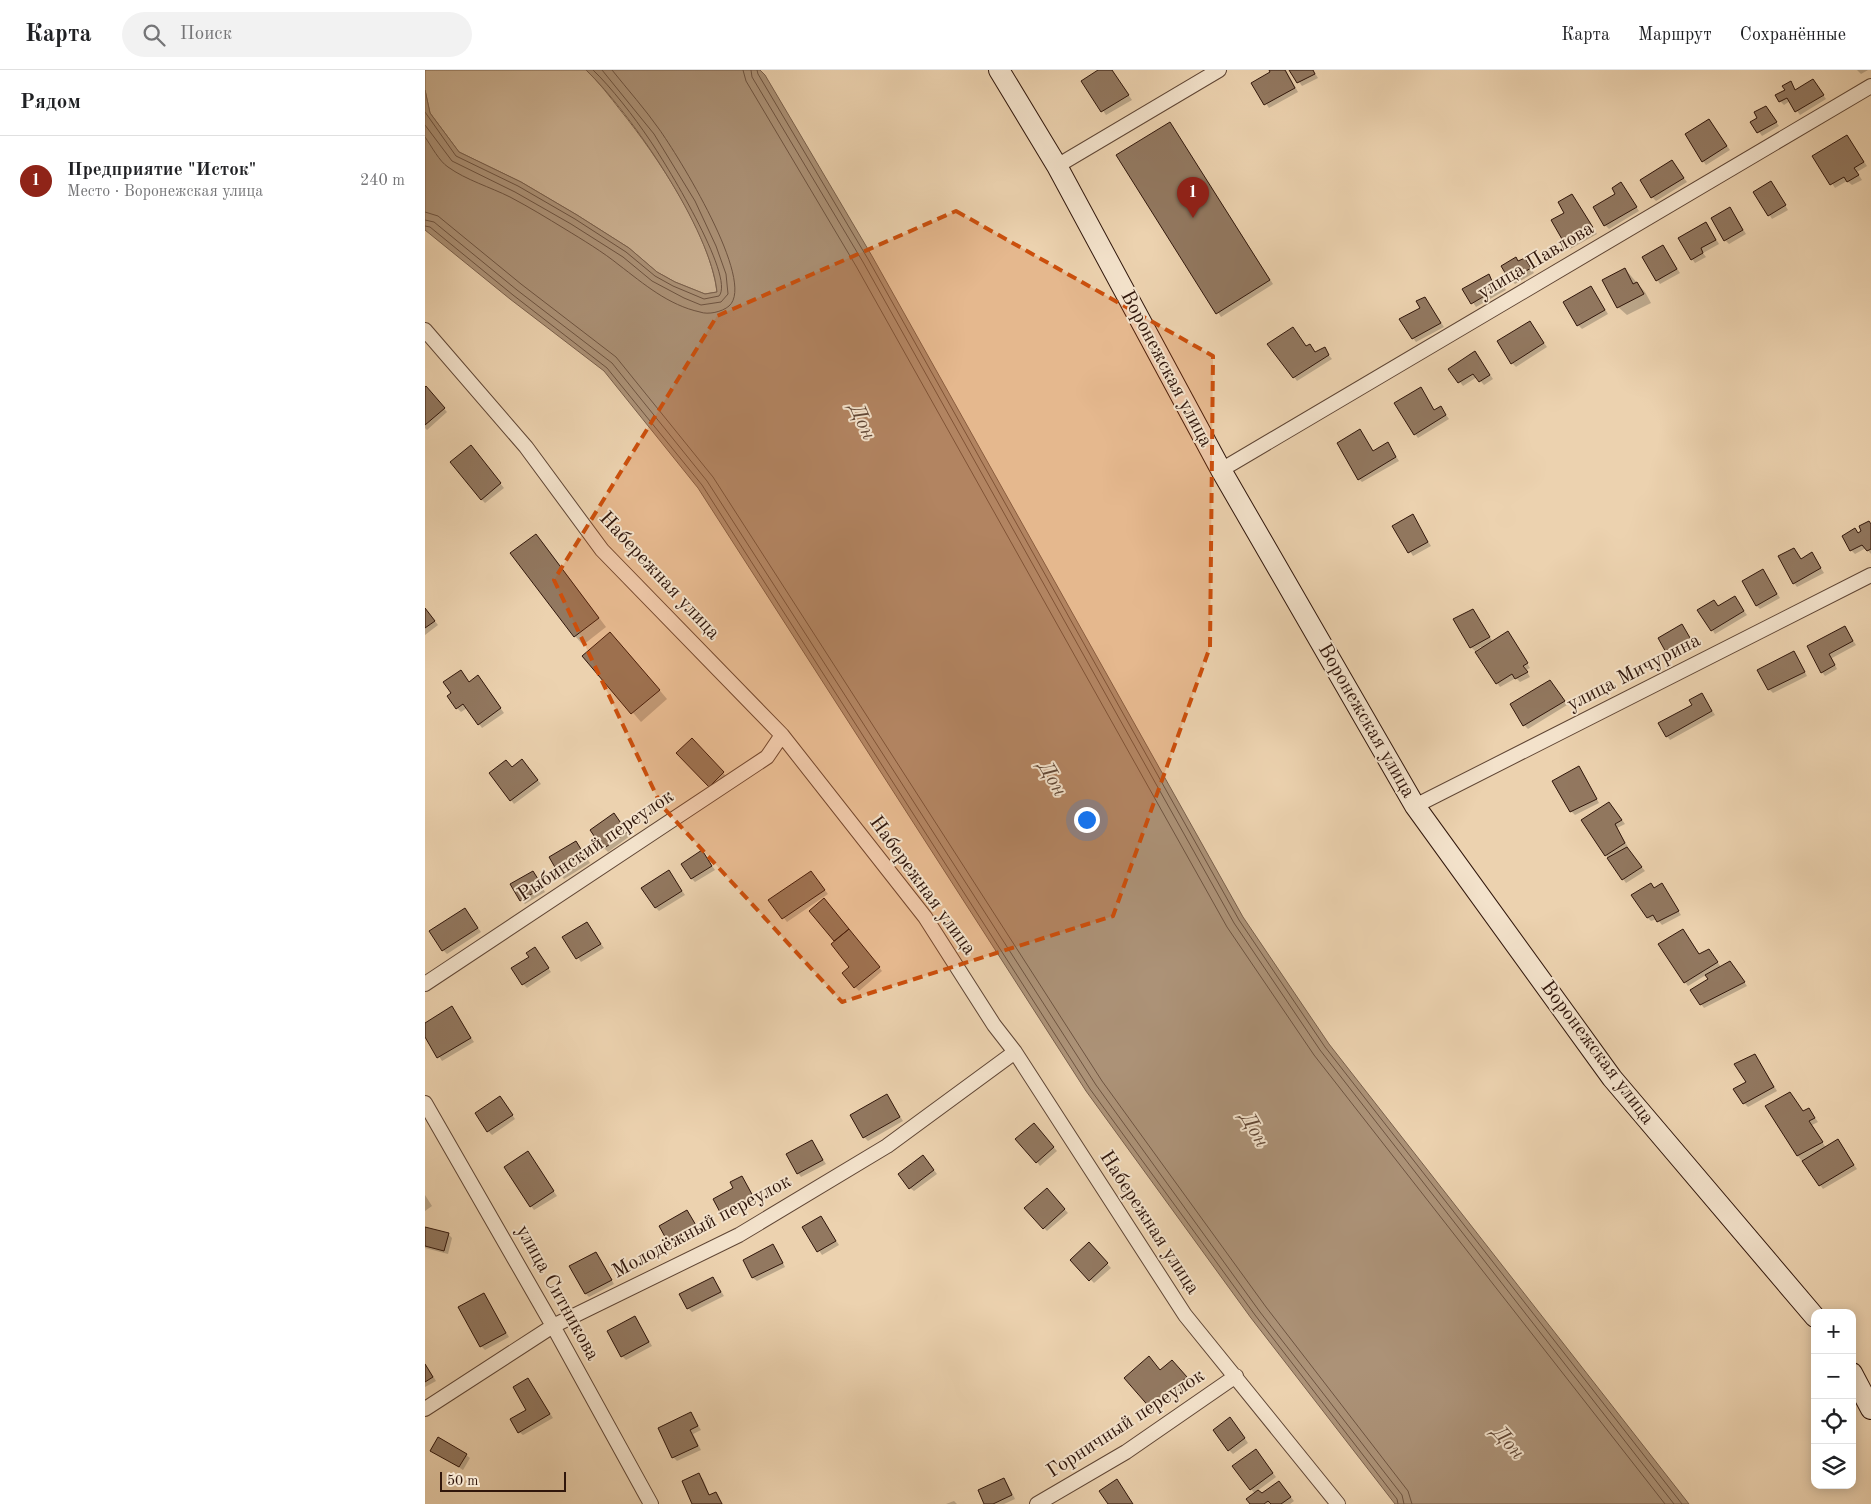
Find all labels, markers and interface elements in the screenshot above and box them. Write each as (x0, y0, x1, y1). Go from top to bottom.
search box (122, 12, 472, 57)
icon: search (140, 21, 168, 49)
text: Карта (25, 23, 92, 47)
text: Поиск (180, 25, 232, 44)
text: Карта (1561, 26, 1610, 44)
text: Маршрут (1638, 26, 1712, 44)
text: Сохранённые (1740, 26, 1846, 44)
text: Рядом (20, 92, 81, 113)
text: Предприятие "Исток" (67, 161, 256, 180)
text: 1 (31, 173, 41, 189)
text: 240 m (360, 173, 405, 189)
pin: 1 (1177, 177, 1209, 218)
text: Место · Воронежская улица (67, 184, 263, 200)
street label: улица Павлова (1474, 219, 1598, 303)
street label: Воронежская улица (1116, 287, 1216, 451)
water label: Дон (844, 398, 879, 443)
street label: Набережная улица (595, 508, 723, 644)
street label: улица Мичурина (1564, 631, 1704, 715)
street label: Воронежская улица (1314, 641, 1418, 802)
water label: Дон (1032, 755, 1070, 800)
street label: Рыбинский переулок (514, 786, 678, 906)
your location (1074, 807, 1100, 833)
street label: Набережная улица (865, 813, 979, 959)
street label: Воронежская улица (1537, 977, 1658, 1129)
water label: Дон (1234, 1106, 1272, 1151)
street label: Набережная улица (1095, 1148, 1203, 1298)
street label: Молодёжный переулок (609, 1171, 795, 1283)
street label: улица Ситникова (512, 1222, 603, 1364)
map controls (1811, 1309, 1856, 1489)
button: + (1811, 1309, 1856, 1354)
button: − (1811, 1354, 1856, 1399)
street label: Горничный переулок (1044, 1366, 1208, 1482)
button: locate (1811, 1399, 1856, 1444)
water label: Дон (1486, 1420, 1528, 1464)
button: layers (1811, 1444, 1856, 1489)
scale bar (440, 1469, 566, 1492)
text: 50 m (447, 1474, 478, 1488)

